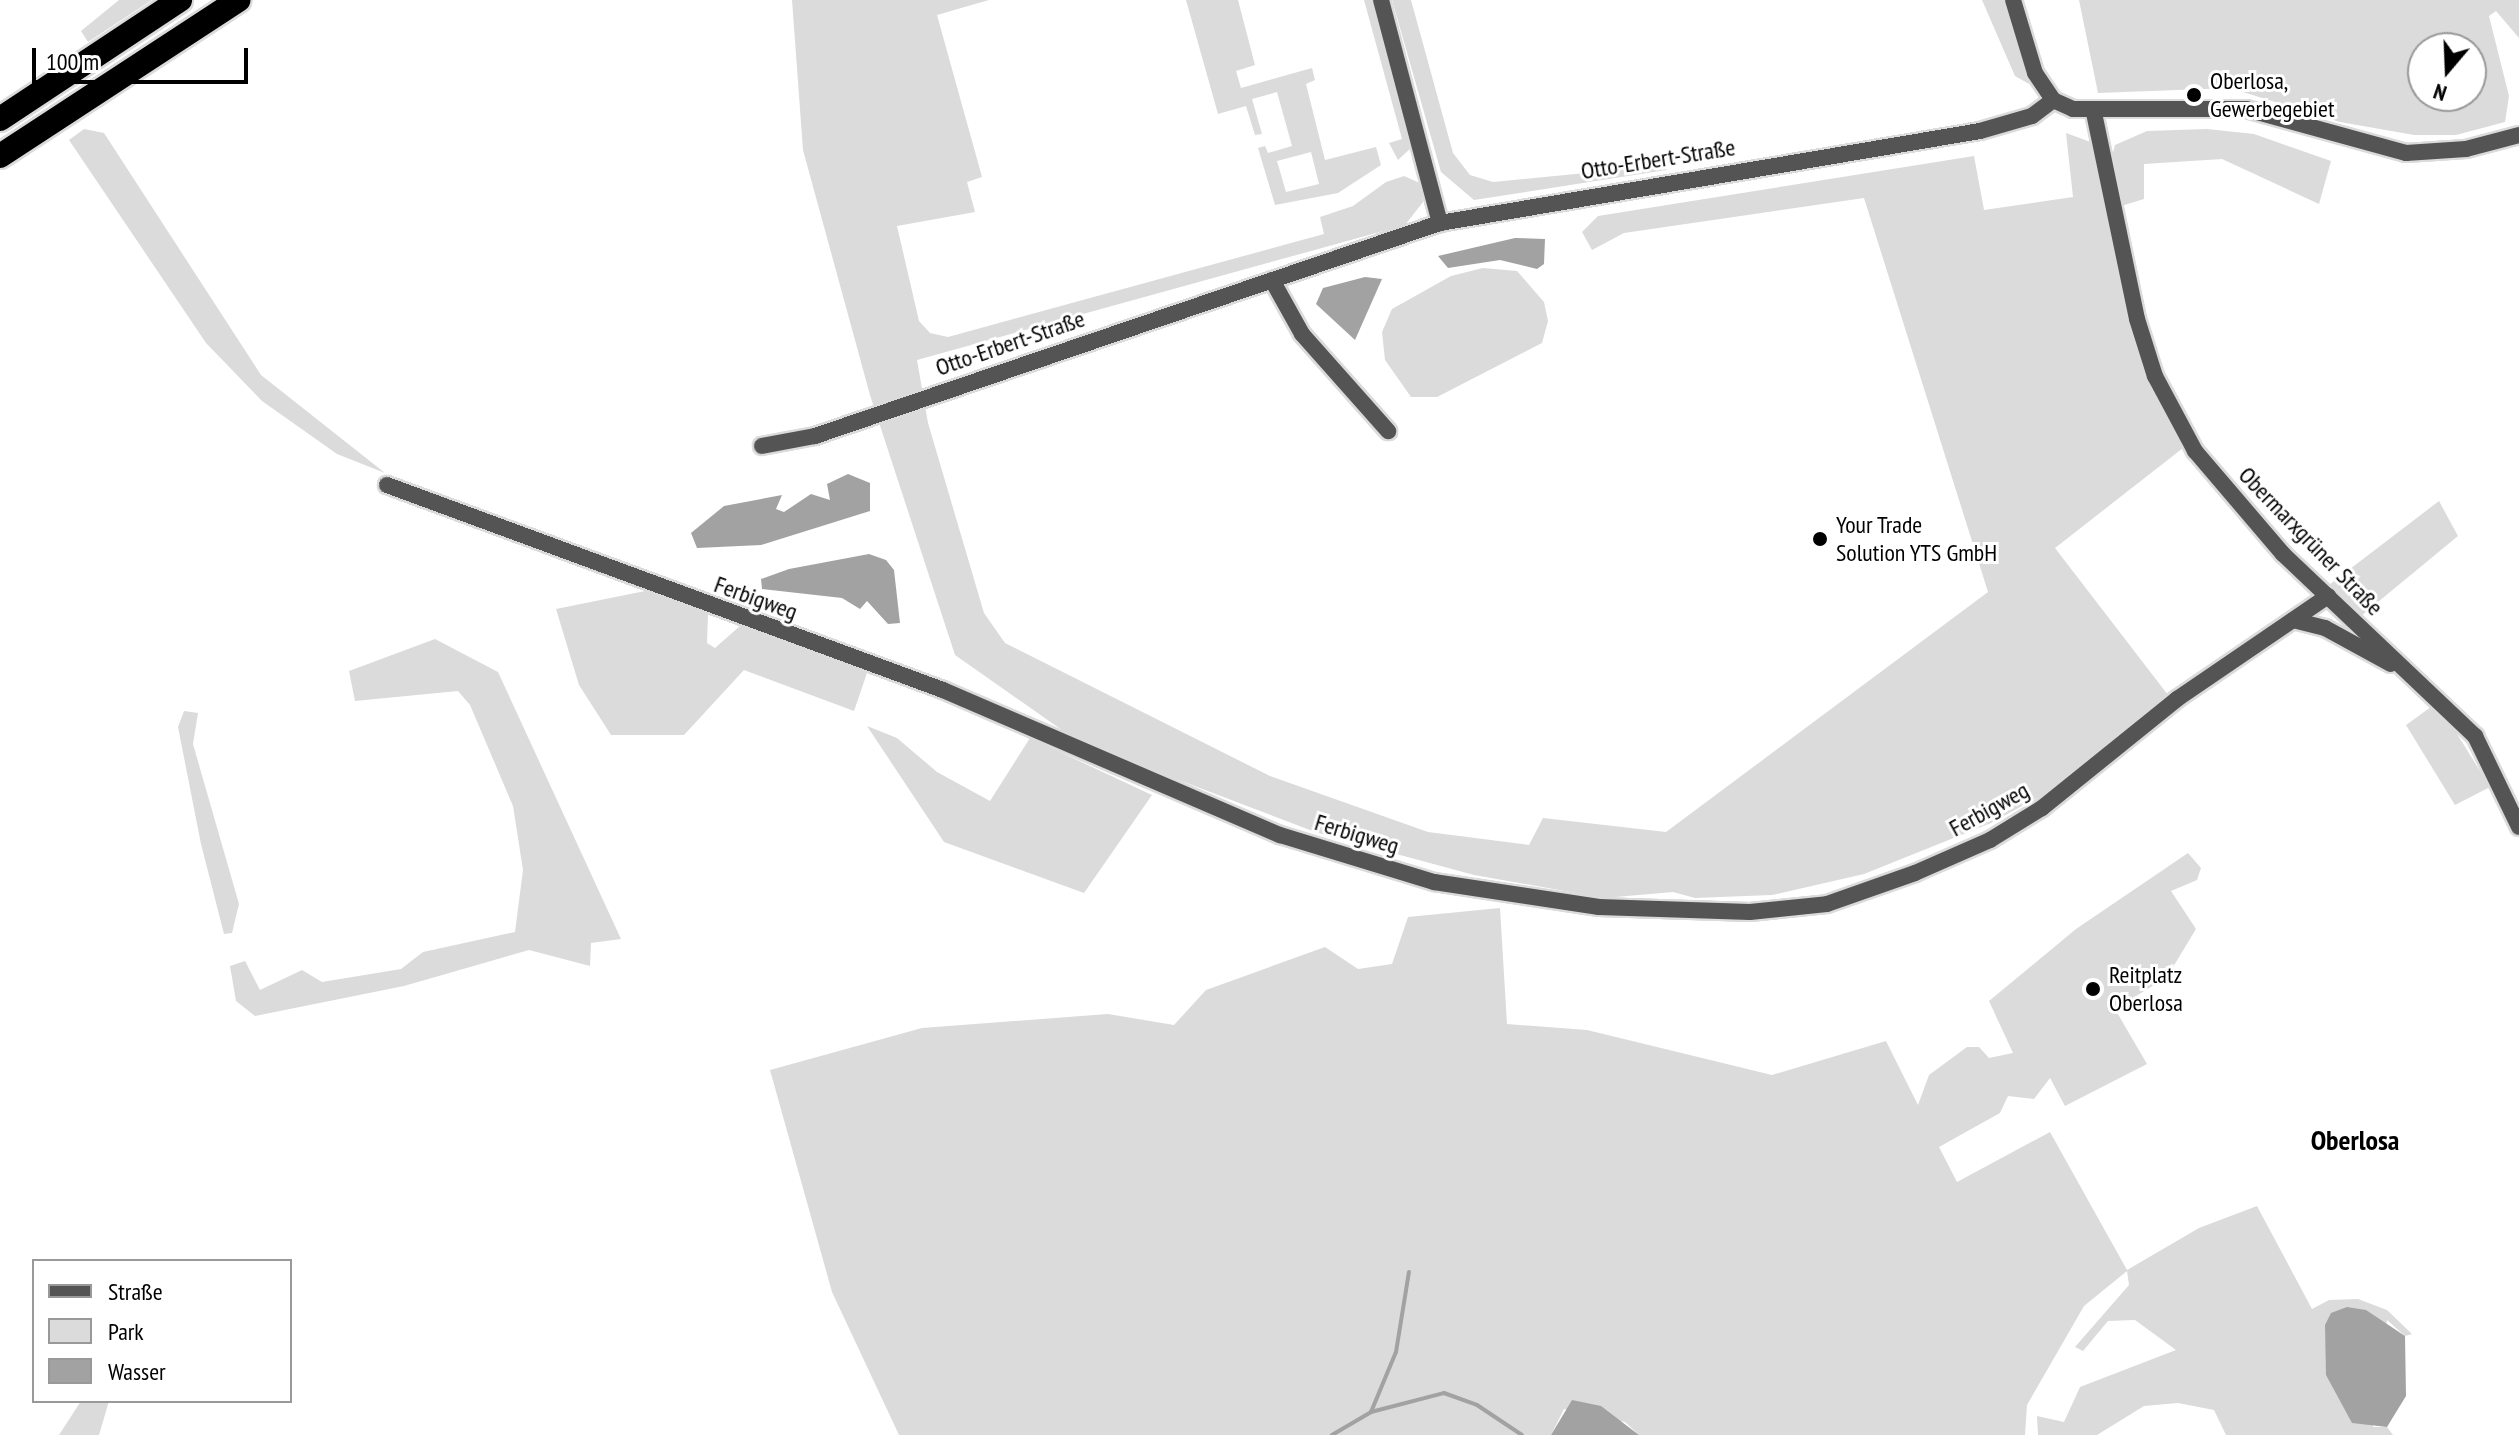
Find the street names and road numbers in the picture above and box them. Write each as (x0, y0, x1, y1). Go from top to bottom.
street label: Otto-Erbert-Straße (1579, 133, 1737, 185)
street label: Otto-Erbert-Straße (932, 304, 1088, 382)
street label: Obermarxgrüner Straße (2233, 461, 2389, 621)
street label: Ferbigweg (710, 570, 802, 626)
street label: Ferbigweg (1944, 775, 2034, 843)
street label: Ferbigweg (1311, 808, 1403, 860)

